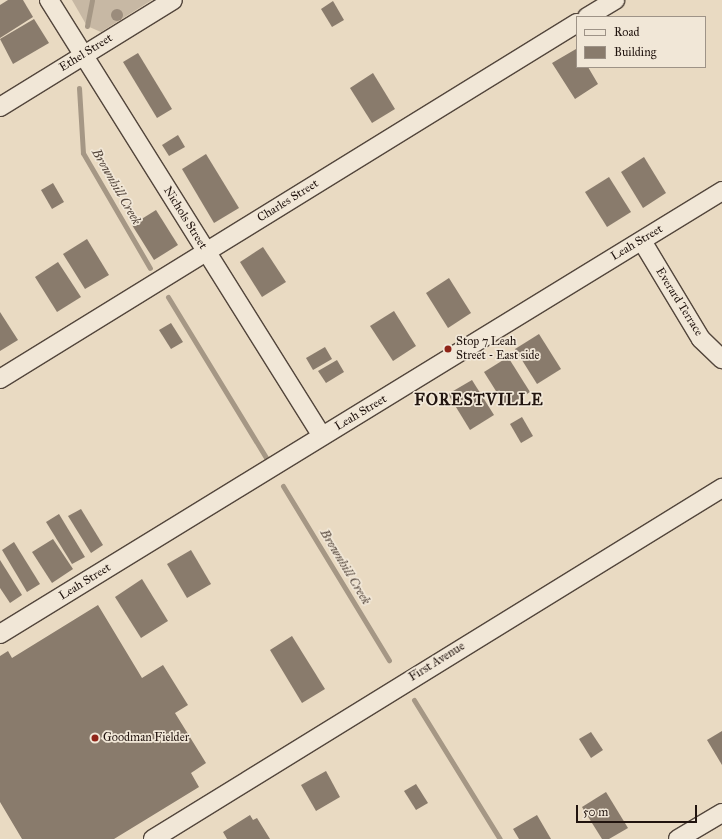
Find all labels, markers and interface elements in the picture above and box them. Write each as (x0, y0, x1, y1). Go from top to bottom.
legend (576, 16, 706, 68)
text: Road (614, 25, 640, 39)
street label: Ethel Street (57, 31, 115, 75)
text: Building (614, 45, 656, 59)
water label: Brownhill Creek (88, 146, 144, 228)
street label: Charles Street (255, 177, 321, 225)
street label: Nichols Street (160, 184, 210, 252)
street label: Leah Street (608, 222, 666, 264)
street label: Everard Terrace (652, 265, 706, 339)
place label: Stop 7 Leah Street - East side (456, 335, 539, 363)
marker: Stop 7 Leah Street - East side (443, 344, 453, 354)
district label: FORESTVILLE (414, 390, 544, 410)
street label: Leah Street (332, 392, 390, 434)
water label: Brownhill Creek (316, 526, 374, 608)
street label: Leah Street (57, 561, 113, 603)
street label: First Avenue (407, 639, 467, 685)
place label: Goodman Fielder (103, 731, 189, 745)
marker: Goodman Fielder (90, 733, 100, 743)
scale bar (578, 797, 699, 823)
text: 50 m (583, 805, 608, 819)

